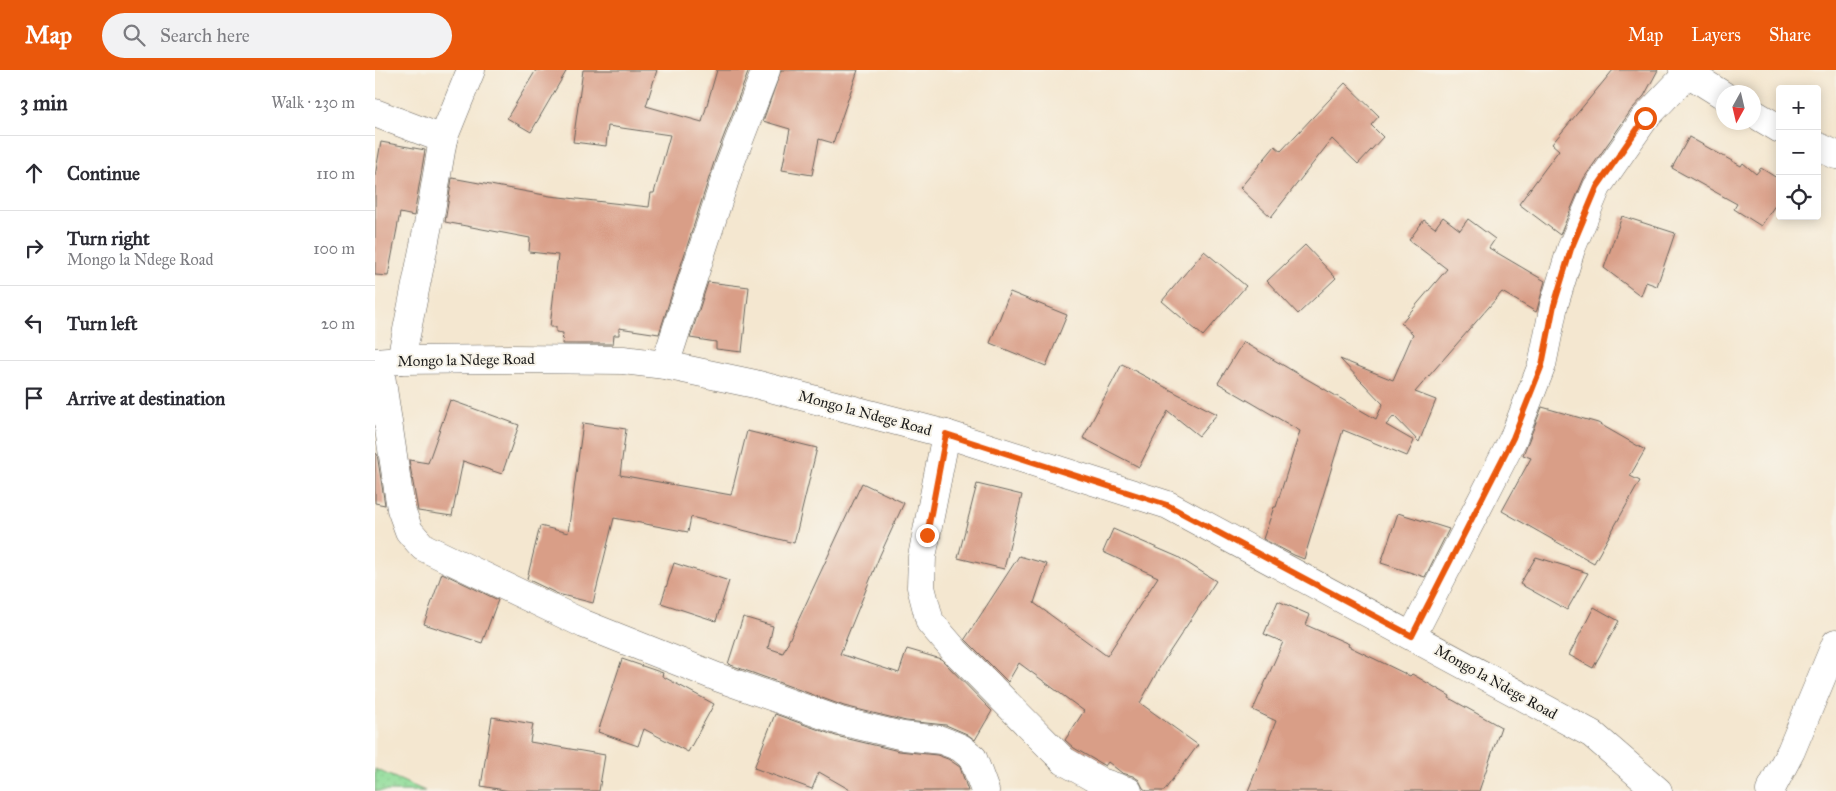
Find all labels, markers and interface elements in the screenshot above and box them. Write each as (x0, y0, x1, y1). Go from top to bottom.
search box (102, 13, 452, 58)
text: Map (25, 20, 72, 50)
icon: search (120, 21, 148, 49)
text: Search here (160, 24, 250, 47)
text: Map (1628, 24, 1663, 46)
text: Layers (1691, 24, 1741, 46)
text: Share (1769, 24, 1811, 46)
north arrow (1716, 85, 1761, 130)
map controls (1776, 85, 1821, 220)
button: + (1776, 85, 1821, 130)
text: 3 min (20, 90, 68, 116)
text: Walk · 230 m (271, 93, 355, 112)
route start (1634, 107, 1657, 130)
button: − (1776, 130, 1821, 175)
icon: ahead (20, 159, 48, 187)
text: Continue (67, 162, 140, 185)
text: 110 m (316, 164, 355, 183)
button: locate (1776, 175, 1821, 220)
text: Turn right (67, 227, 150, 250)
icon: right (20, 234, 48, 262)
text: 100 m (313, 239, 355, 258)
text: Mongo la Ndege Road (67, 250, 213, 269)
icon: left (20, 309, 48, 337)
text: Turn left (67, 312, 137, 335)
text: 20 m (321, 314, 355, 333)
street label: Mongo la Ndege Road (397, 350, 535, 370)
icon: arrive (20, 384, 48, 412)
text: Arrive at destination (67, 387, 225, 410)
street label: Mongo la Ndege Road (796, 387, 934, 440)
route end (916, 524, 939, 547)
street label: Mongo la Ndege Road (1432, 641, 1561, 723)

